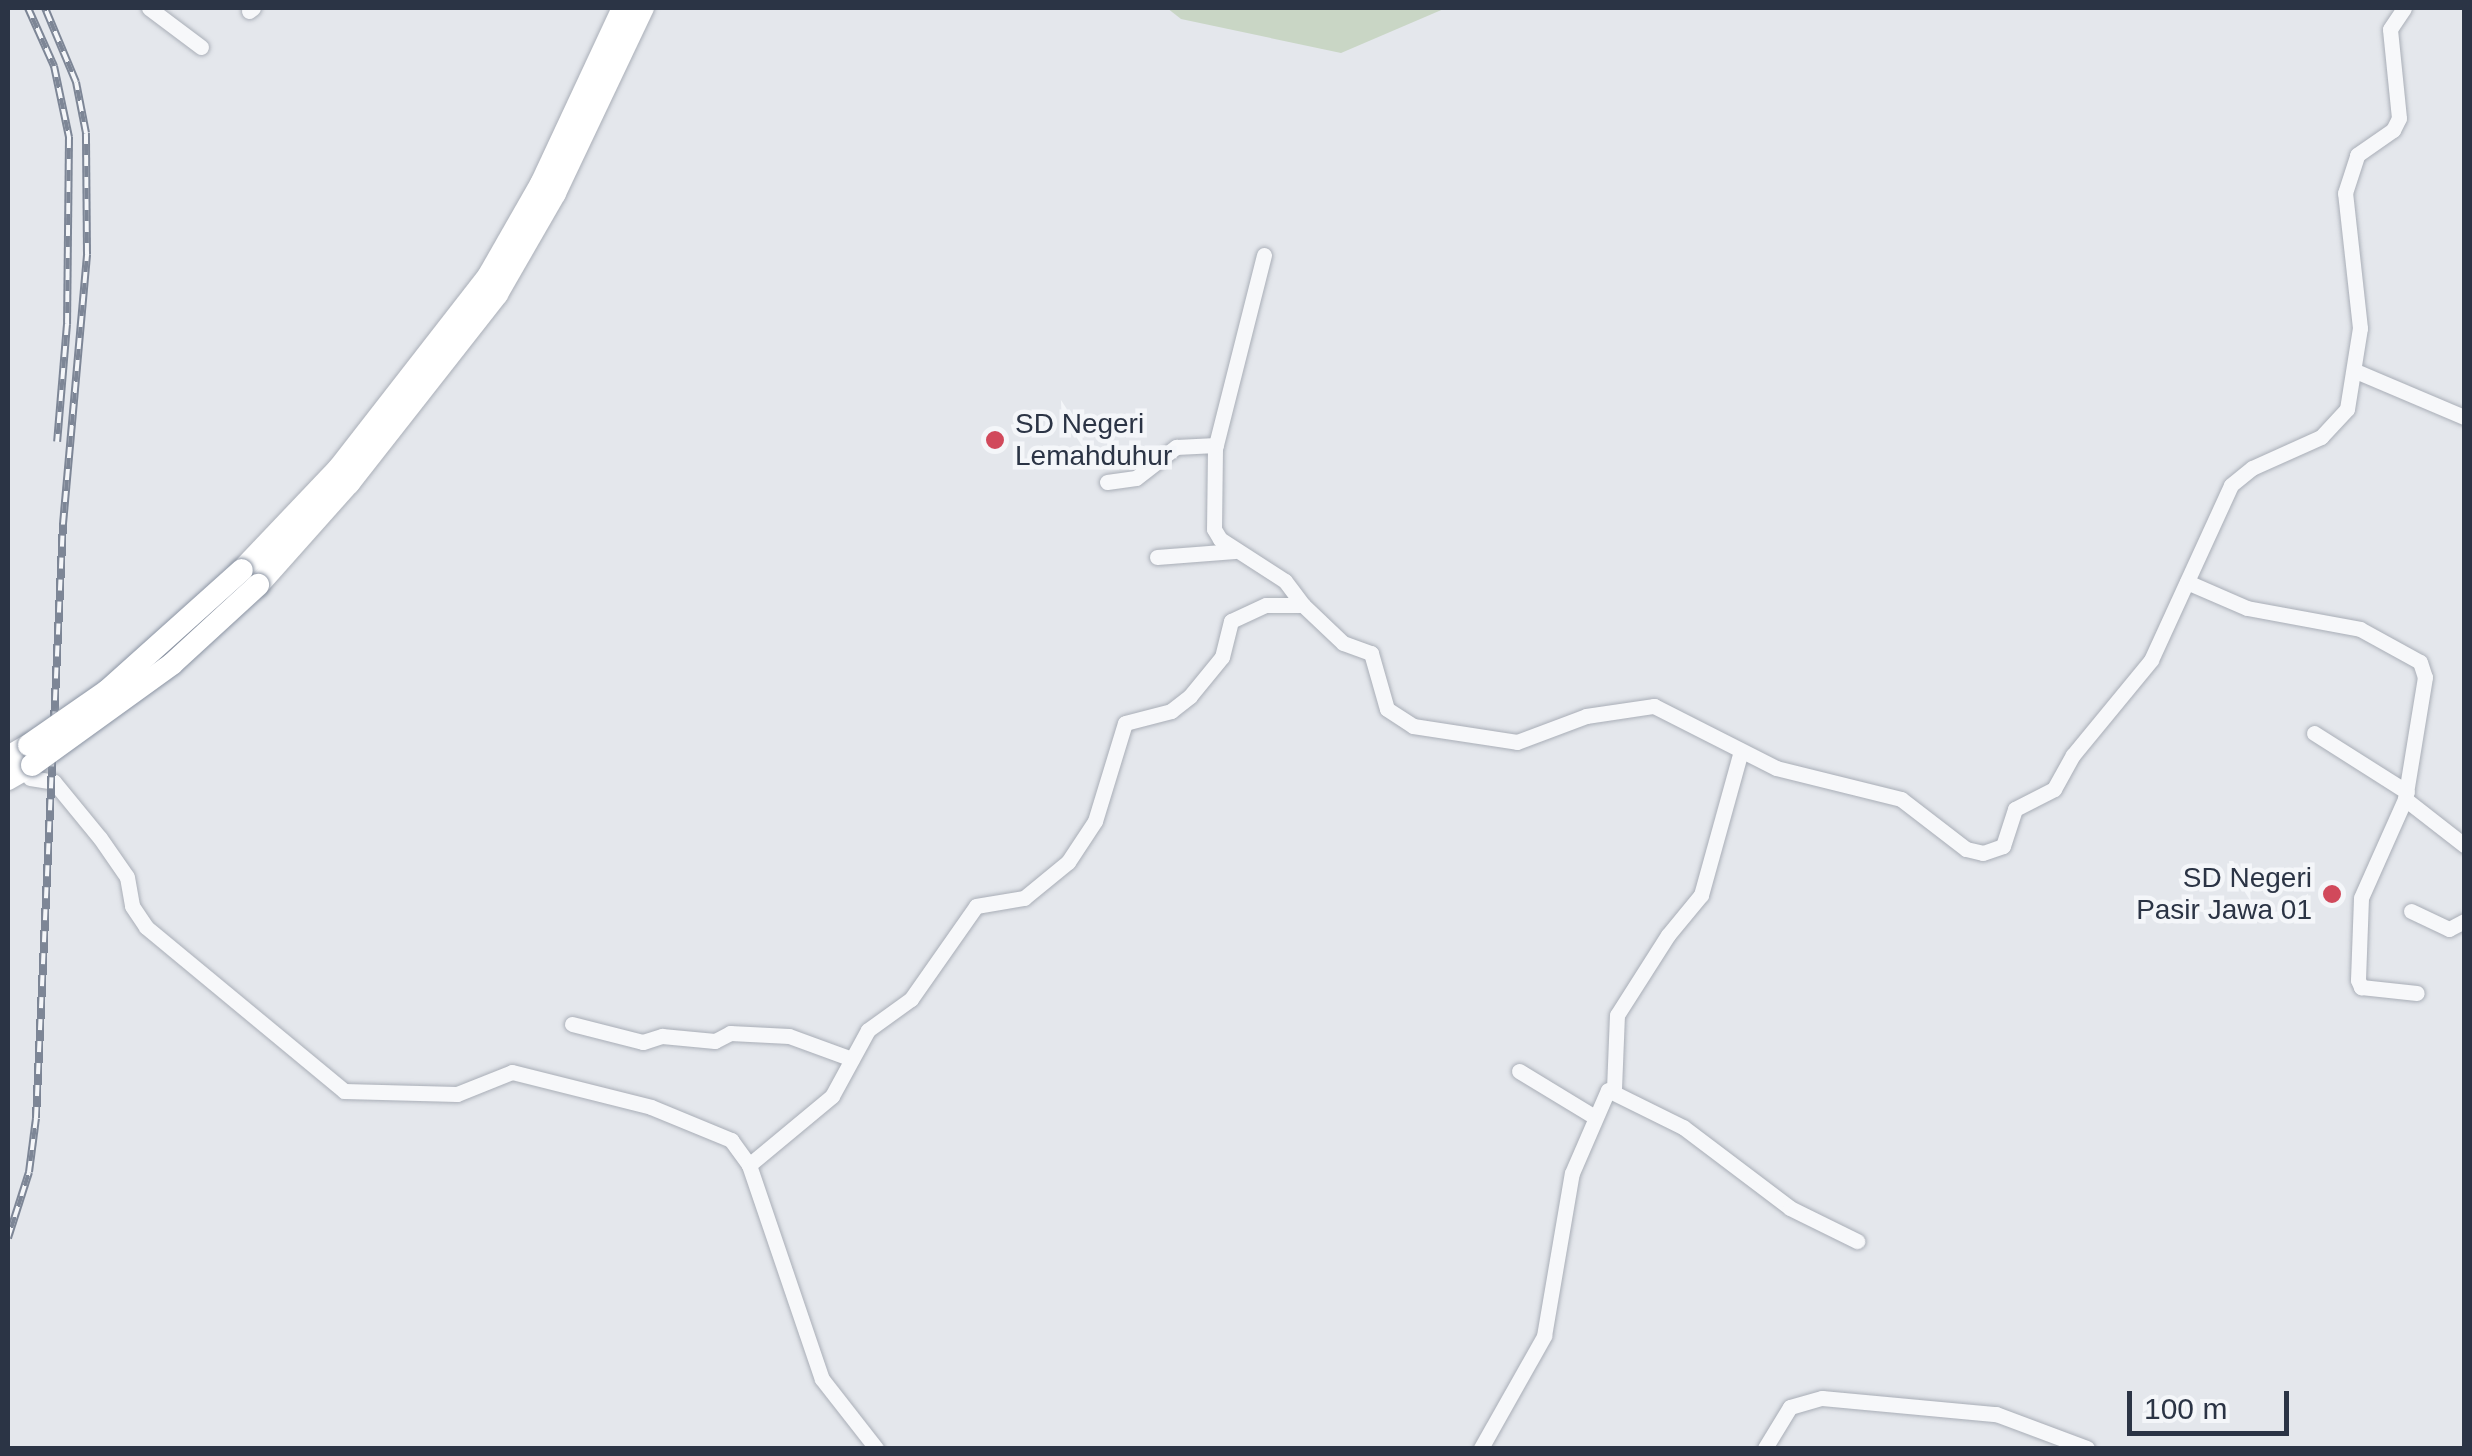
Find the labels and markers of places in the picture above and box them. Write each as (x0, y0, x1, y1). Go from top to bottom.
place label: SD Negeri Lemahduhur (1015, 407, 1172, 473)
marker: SD Negeri Lemahduhur (984, 429, 1006, 451)
place label: SD Negeri Pasir Jawa 01 (2136, 861, 2312, 927)
marker: SD Negeri Pasir Jawa 01 (2321, 883, 2343, 905)

